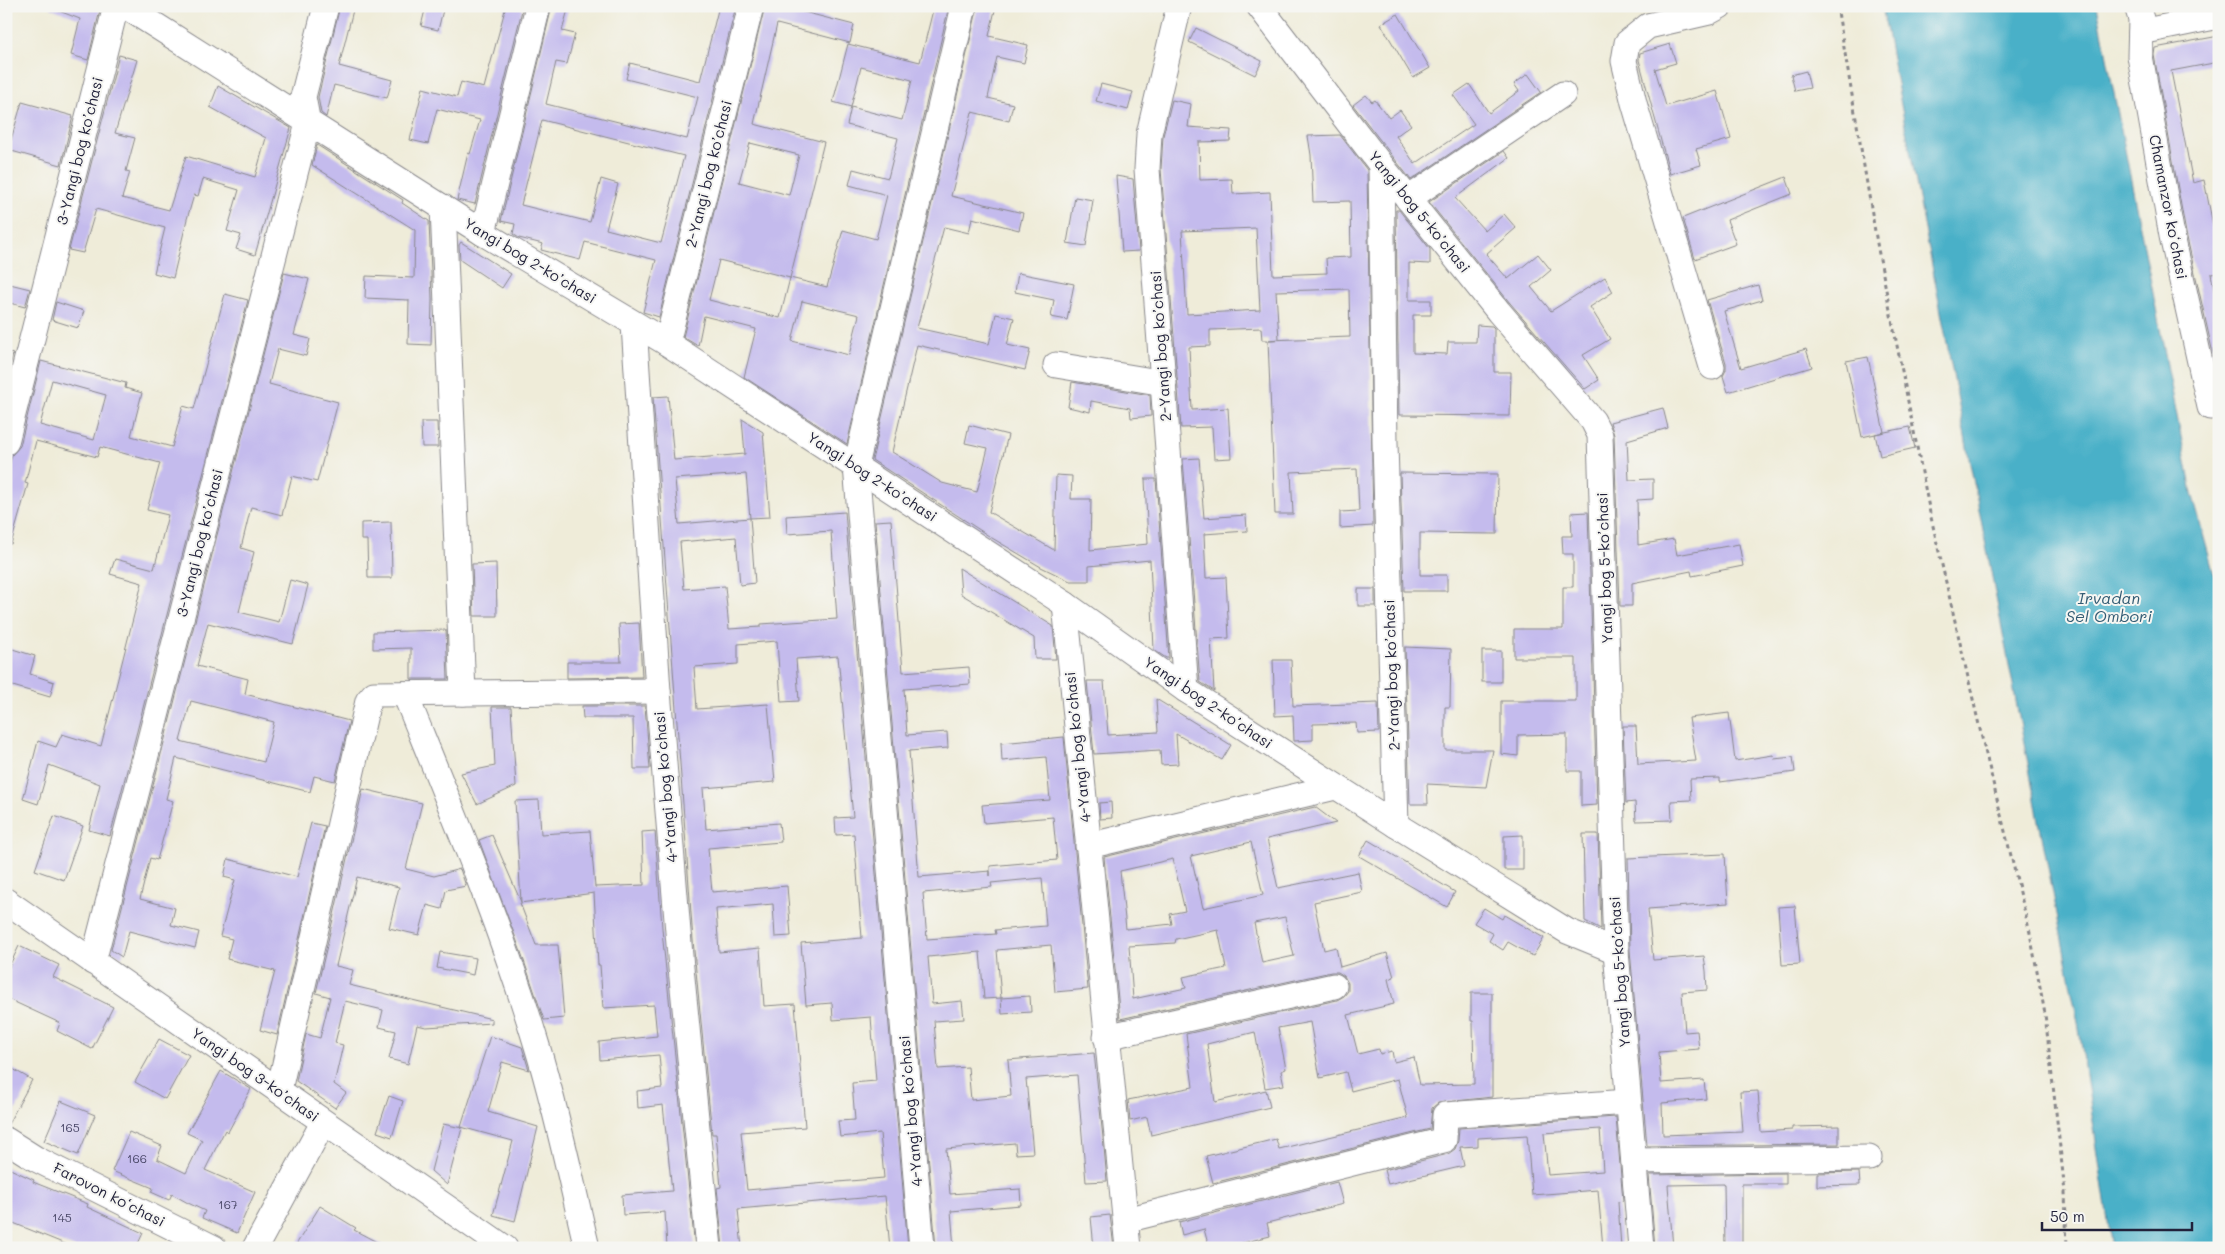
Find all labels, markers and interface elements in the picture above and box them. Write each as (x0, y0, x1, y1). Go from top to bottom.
street label: 3-Yangi bog koʼchasi (51, 75, 107, 227)
street label: 2-Yangi bog koʼchasi (680, 98, 736, 250)
street label: Chamanzor koʻchasi (2145, 133, 2193, 281)
street label: Yangi bog 5-koʼchasi (1364, 146, 1475, 277)
street label: Yangi bog 2-koʼchasi (461, 213, 600, 308)
street label: 2-Yangi bog koʼchasi (1145, 270, 1175, 422)
street label: Yangi bog 2-koʼchasi (804, 427, 941, 526)
street label: 3-Yangi bog koʼchasi (171, 467, 227, 619)
street label: Yangi bog 5-koʼchasi (1591, 492, 1617, 644)
water label: Irvadan Sel Ombori (2066, 587, 2152, 626)
street label: 2-Yangi bog koʼchasi (1378, 599, 1404, 751)
street label: Yangi bog 2-koʼchasi (1140, 652, 1277, 753)
street label: 4-Yangi bog koʼchasi (1059, 671, 1095, 824)
street label: 4-Yangi bog koʼchasi (648, 711, 682, 863)
street label: Yangi bog 5-koʼchasi (1604, 896, 1634, 1048)
street label: Yangi bog 3-koʼchasi (188, 1023, 323, 1126)
street label: 4-Yangi bog koʼchasi (893, 1035, 927, 1187)
house number: 165 (60, 1119, 80, 1135)
house number: 166 (127, 1150, 147, 1166)
street label: Farovon koʻchasi (50, 1157, 169, 1231)
house number: 167 (218, 1196, 238, 1212)
scale bar (2042, 1199, 2192, 1231)
text: 50 m (2050, 1206, 2085, 1226)
house number: 145 (52, 1209, 72, 1225)

